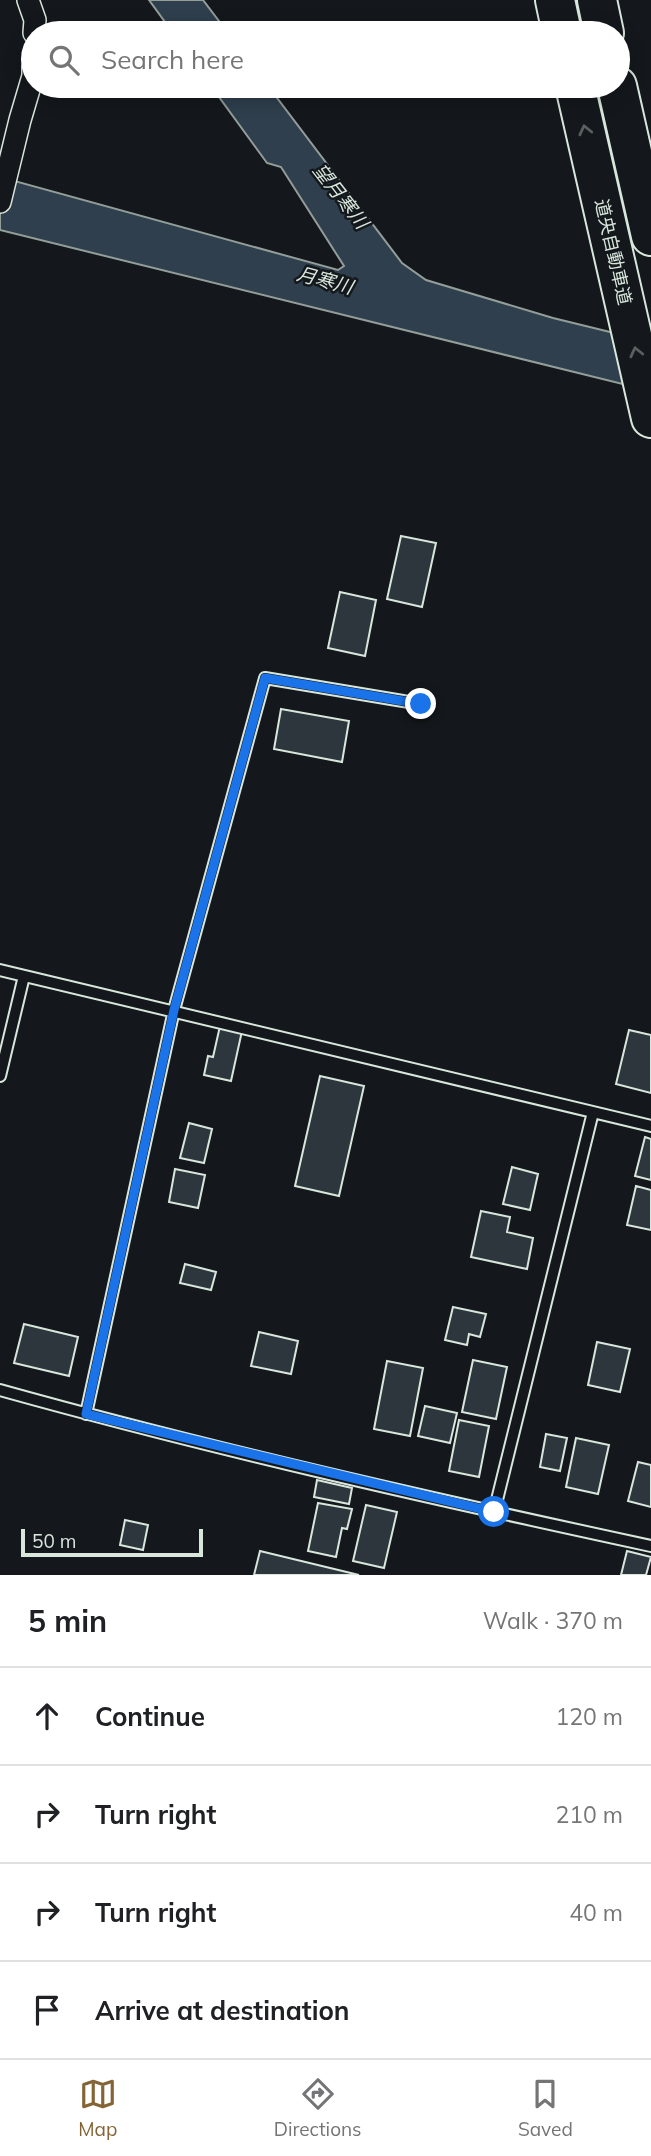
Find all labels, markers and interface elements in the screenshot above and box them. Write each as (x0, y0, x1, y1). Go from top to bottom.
search box (21, 21, 630, 98)
icon: search (45, 41, 83, 79)
text: Search here (101, 43, 244, 76)
one-way arrow (578, 124, 593, 136)
water label: 望月寒川 (308, 159, 375, 235)
street label: 道央自動車道 (590, 197, 637, 307)
water label: 月寒川 (294, 261, 358, 299)
one-way arrow (629, 346, 644, 358)
route end (405, 688, 436, 719)
route start (478, 1496, 509, 1527)
scale bar (21, 1526, 203, 1558)
text: 50 m (32, 1529, 76, 1553)
text: 5 min (28, 1602, 107, 1640)
text: Walk · 370 m (483, 1606, 623, 1635)
icon: ahead (28, 1697, 66, 1735)
text: Continue (95, 1700, 205, 1733)
text: 120 m (555, 1702, 623, 1731)
icon: right (28, 1795, 66, 1833)
text: Turn right (95, 1798, 216, 1831)
text: 210 m (555, 1800, 623, 1829)
icon: right (28, 1893, 66, 1931)
text: Turn right (95, 1896, 216, 1929)
text: 40 m (569, 1898, 623, 1927)
icon: arrive (28, 1991, 66, 2029)
text: Arrive at destination (95, 1994, 350, 2027)
tab: Map (78, 2075, 117, 2141)
tab: Directions (274, 2075, 362, 2141)
tab: Saved (518, 2075, 573, 2141)

